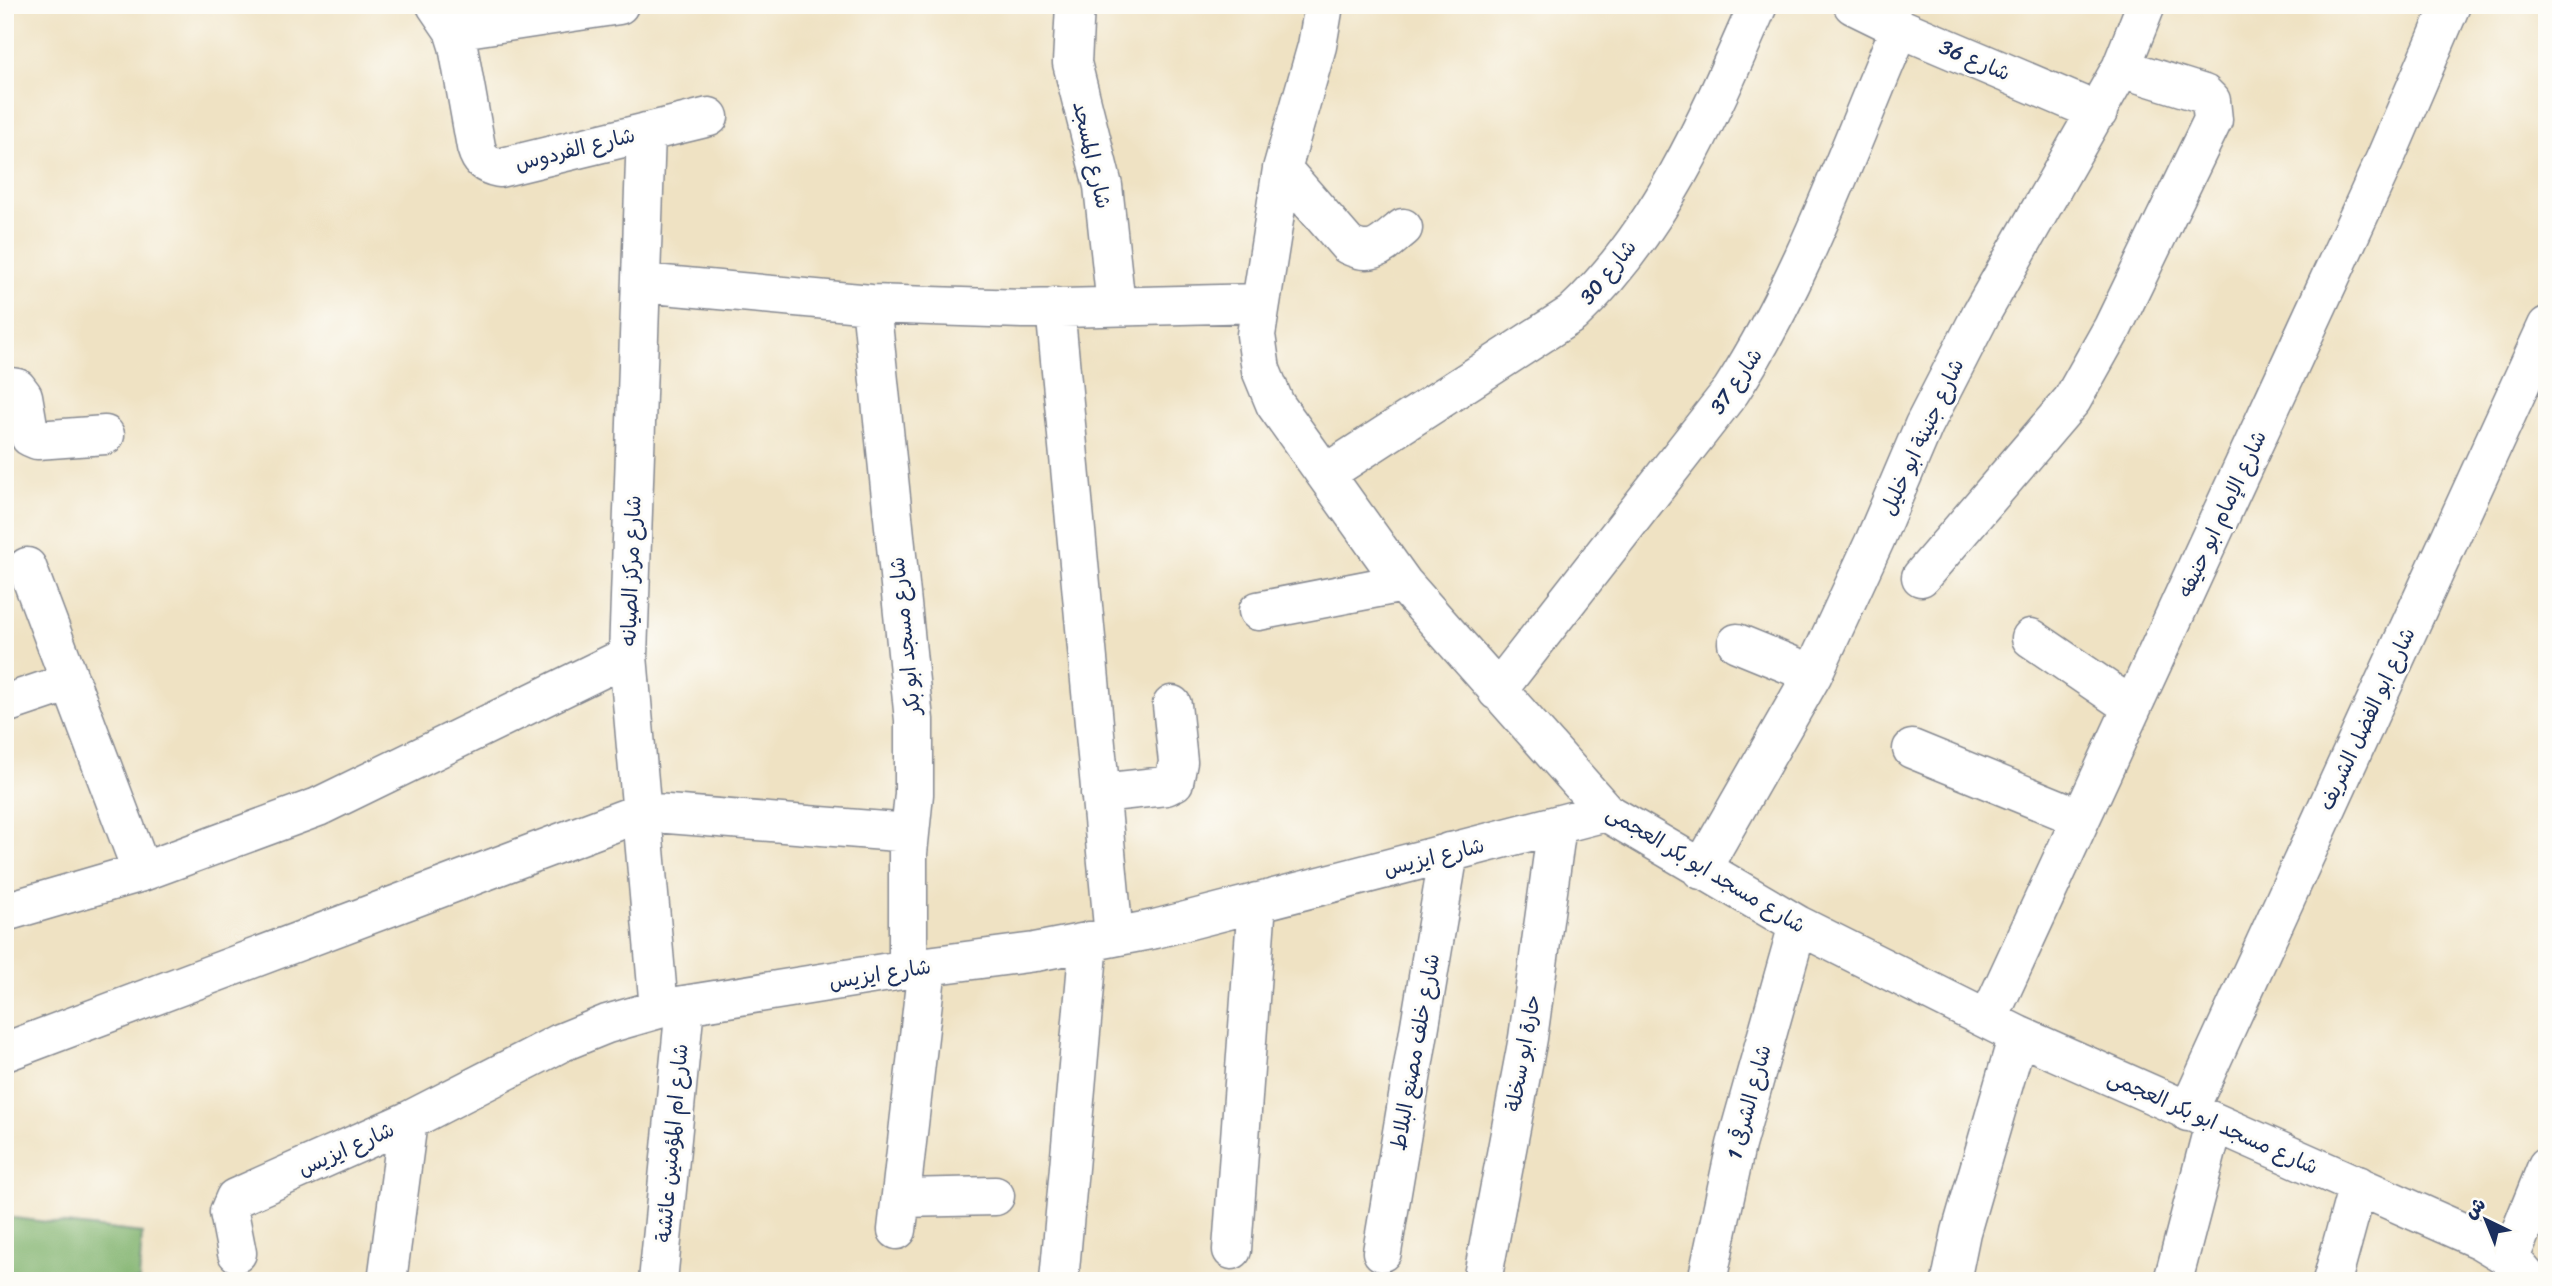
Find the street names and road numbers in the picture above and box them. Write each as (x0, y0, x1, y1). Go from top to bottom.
street label: شارع 36 (1933, 28, 2017, 92)
street label: شارع المسجد (1061, 97, 1123, 213)
street label: شارع الفردوس (511, 116, 639, 182)
street label: شارع 30 (1569, 231, 1647, 313)
street label: شارع 37 (1699, 340, 1773, 422)
street label: شارع جنينة ابو خليل (1869, 352, 1975, 522)
street label: شارع الإمام ابو حنيفه (2167, 424, 2277, 604)
street label: شارع مركز الصيانه (609, 495, 653, 647)
street label: شارع مسجد ابو بكر (878, 555, 932, 719)
street label: شارع ابو الفضل الشريف (2308, 621, 2426, 817)
street label: شارع مسجد ابو بكر العجمى (1599, 794, 1813, 944)
street label: شارع ايزيس (1380, 826, 1488, 888)
street label: شارع ايزيس (826, 947, 934, 1001)
street label: شارع خلف مصنع البلاط (1379, 951, 1451, 1153)
street label: حارة ابو سخلة (1494, 991, 1552, 1115)
street label: شارع الشرقى 1 (1715, 1040, 1783, 1164)
street label: شارع ام المؤمنين عائشة (644, 1042, 700, 1244)
street label: شارع مسجد ابو بكر العجمى (2101, 1058, 2325, 1186)
street label: شارع ايزيس (291, 1111, 401, 1187)

